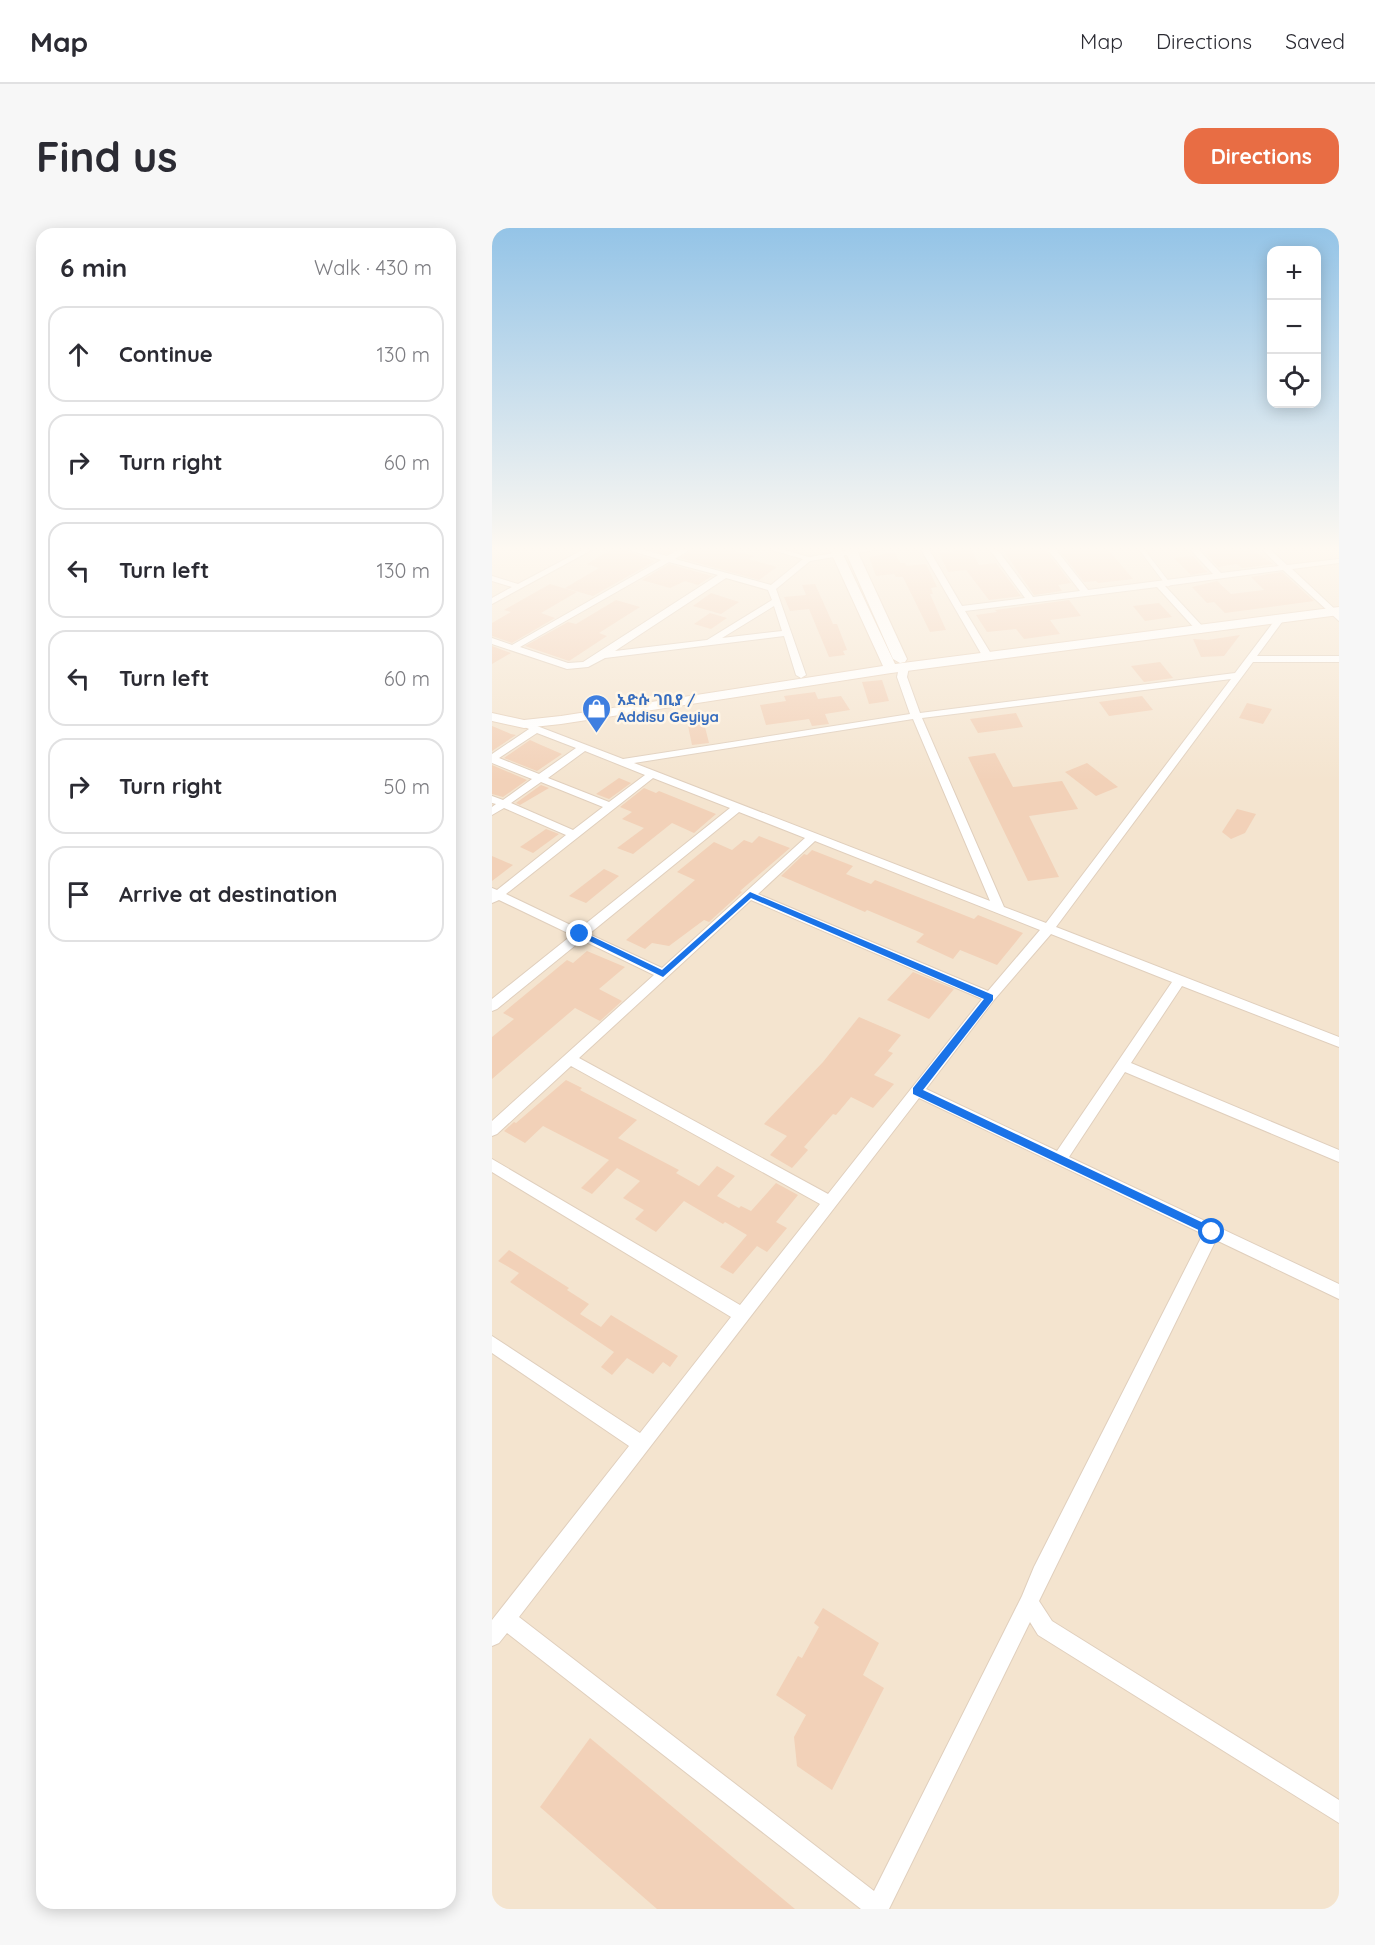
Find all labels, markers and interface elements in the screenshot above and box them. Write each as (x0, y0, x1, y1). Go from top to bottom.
text: Map (30, 24, 88, 59)
text: Map (1080, 28, 1123, 54)
text: Directions (1156, 28, 1252, 54)
text: Saved (1285, 28, 1345, 54)
button: Directions (1184, 128, 1339, 184)
text: Find us (36, 130, 178, 183)
map controls (1267, 246, 1321, 408)
button: + (1267, 246, 1321, 300)
text: 6 min (60, 251, 127, 284)
text: Walk · 430 m (314, 255, 432, 280)
button: − (1267, 300, 1321, 354)
icon: ahead (62, 338, 95, 371)
text: Continue (119, 340, 213, 368)
text: 130 m (377, 342, 430, 367)
button: locate (1267, 354, 1321, 408)
icon: right (62, 446, 95, 479)
text: Turn right (119, 448, 223, 476)
text: 60 m (384, 450, 430, 475)
icon: left (62, 554, 95, 587)
text: Turn left (119, 556, 209, 584)
text: 130 m (377, 558, 430, 583)
icon: left (62, 662, 95, 695)
text: Turn left (119, 664, 209, 692)
text: 60 m (384, 666, 430, 691)
place label: አድሱ ገቢያ / Addisu Geyiya (617, 690, 719, 726)
shop icon: አድሱ ገቢያ / Addisu Geyiya (580, 692, 612, 734)
icon: right (62, 770, 95, 803)
text: Turn right (119, 772, 223, 800)
text: 50 m (384, 774, 430, 799)
icon: arrive (62, 878, 95, 911)
text: Arrive at destination (119, 880, 337, 908)
route end (566, 920, 592, 946)
route start (1198, 1218, 1224, 1244)

